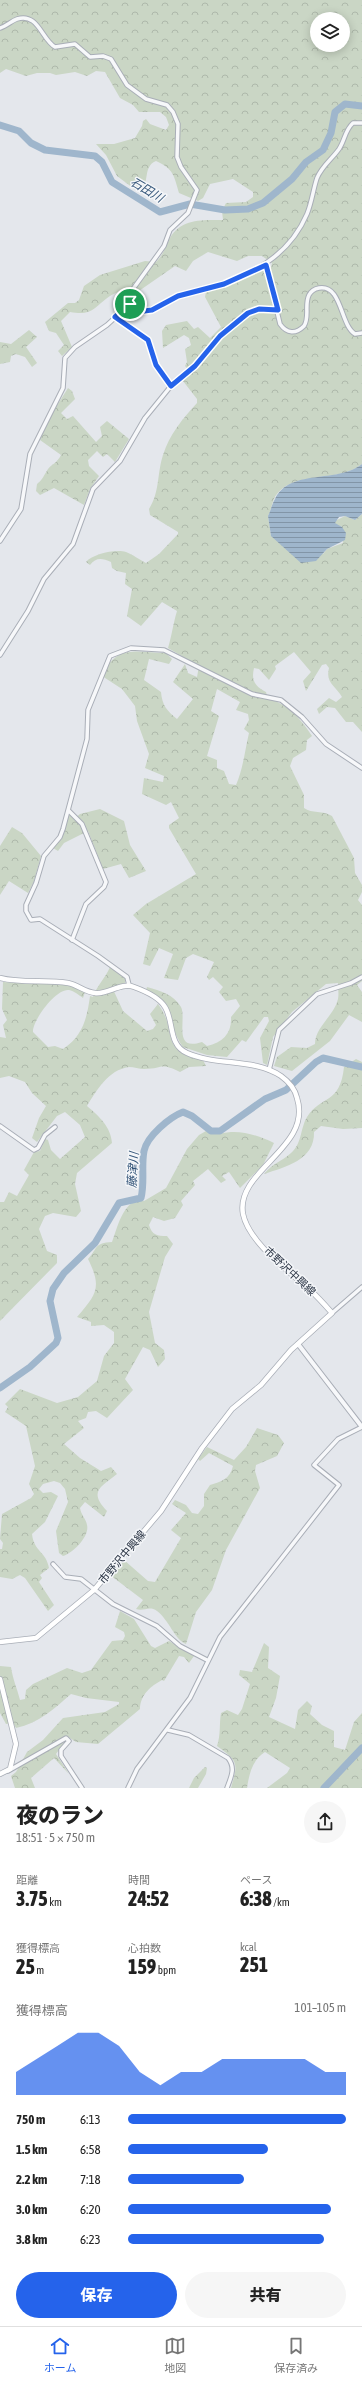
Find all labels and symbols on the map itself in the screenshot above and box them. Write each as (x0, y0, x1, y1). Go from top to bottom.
water label: 石田川 (128, 175, 168, 206)
pin (113, 287, 147, 321)
water label: 藤津川 (125, 1150, 141, 1188)
street label: 市野沢中興線 (262, 1244, 318, 1298)
street label: 市野沢中興線 (96, 1528, 148, 1586)

